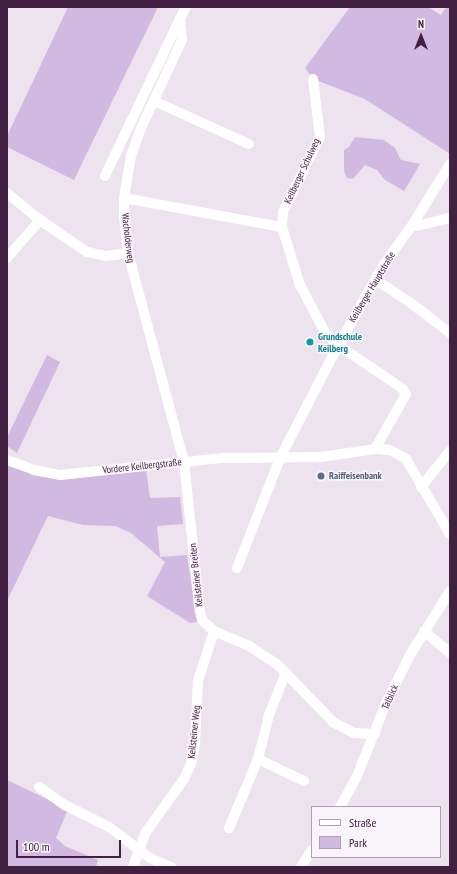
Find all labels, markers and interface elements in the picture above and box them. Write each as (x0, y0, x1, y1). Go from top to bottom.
north arrow (401, 16, 441, 56)
text: N (418, 17, 424, 31)
street label: Keilberger Schulweg (282, 136, 322, 206)
street label: Wacholderweg (119, 212, 137, 264)
street label: Keilberger Hauptstraße (346, 249, 398, 325)
place label: Grundschule Keilberg (318, 330, 362, 354)
marker: Grundschule Keilberg (305, 337, 315, 347)
street label: Vordere Keilbergstraße (102, 456, 182, 476)
place label: Raiffeisenbank (329, 470, 382, 482)
marker: Raiffeisenbank (316, 471, 326, 481)
street label: Keilsteiner Breiten (187, 543, 205, 607)
street label: Talblick (379, 683, 401, 711)
street label: Keilsteiner Weg (185, 705, 203, 759)
legend (311, 806, 441, 858)
text: Straße (349, 815, 376, 830)
scale bar (18, 832, 123, 858)
text: Park (349, 835, 367, 850)
text: 100 m (23, 839, 50, 854)

